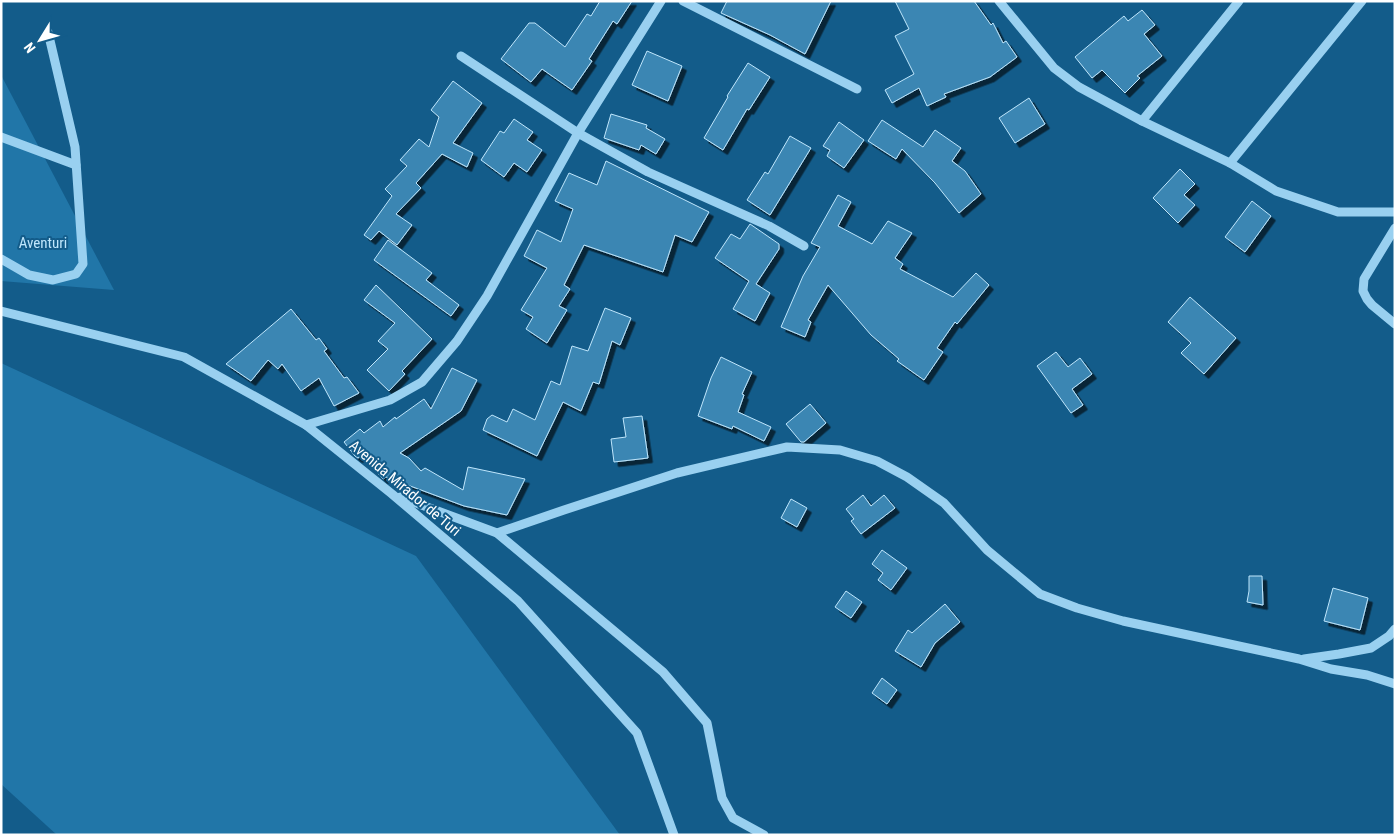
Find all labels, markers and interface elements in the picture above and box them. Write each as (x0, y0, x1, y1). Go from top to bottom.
north arrow (15, 15, 65, 65)
text: N (21, 40, 39, 56)
park label: Aventuri (19, 234, 67, 252)
street label: Avenida Mirador de Turi (346, 436, 464, 540)

